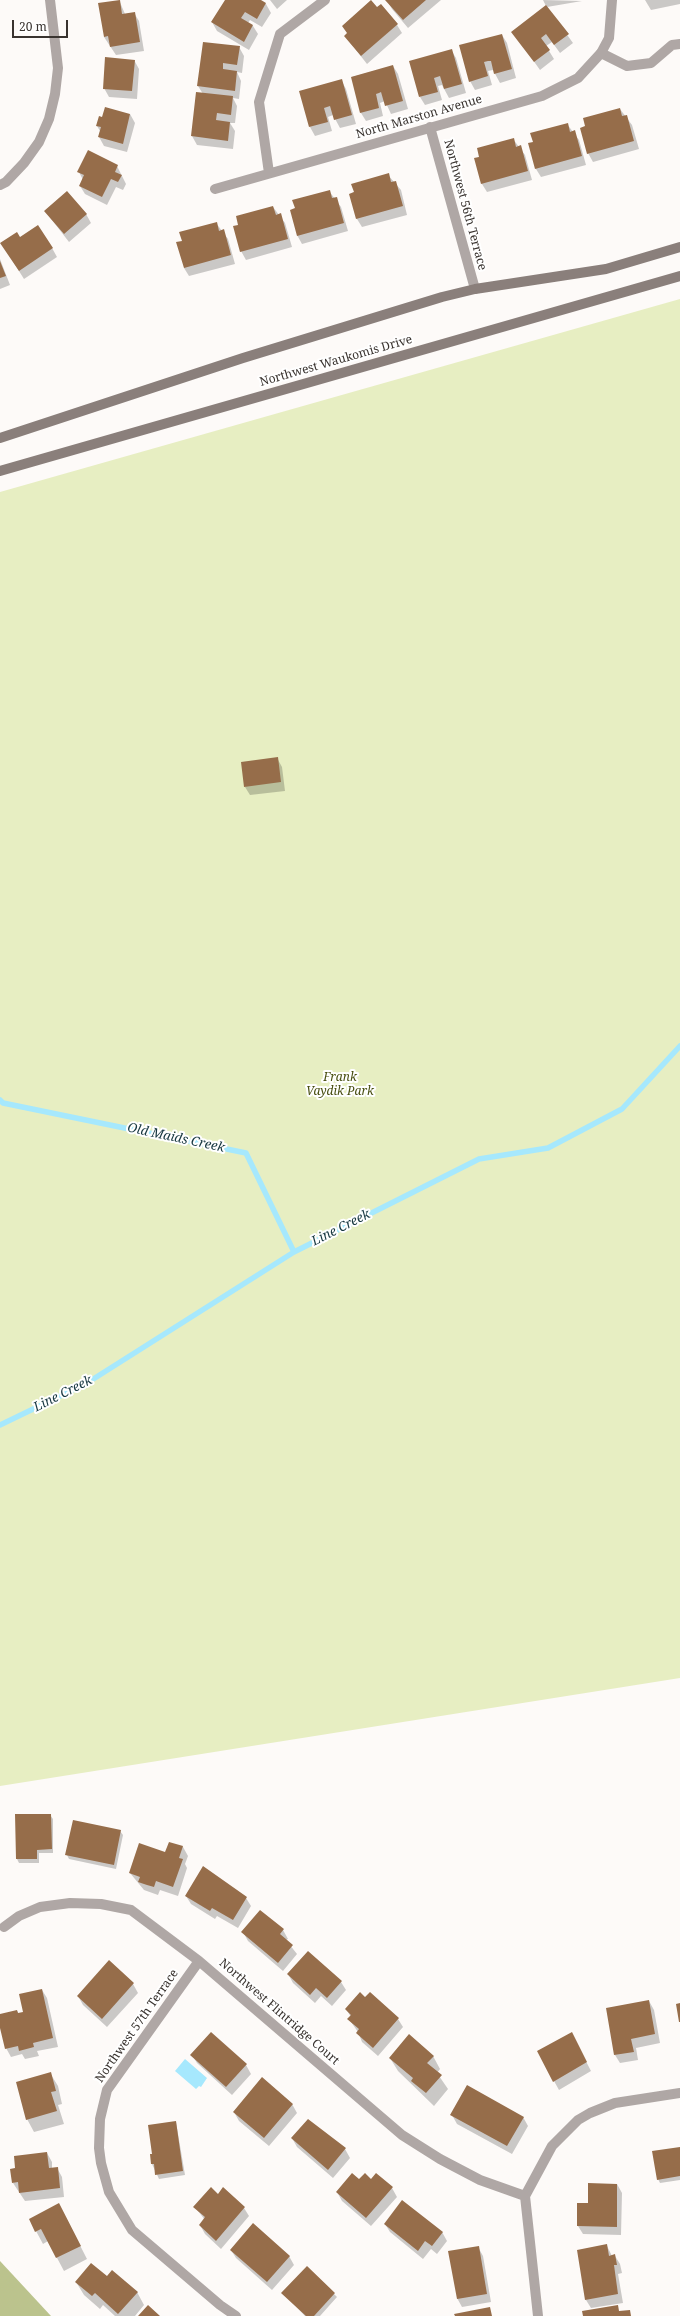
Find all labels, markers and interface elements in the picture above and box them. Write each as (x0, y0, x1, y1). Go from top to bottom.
scale bar (14, 12, 70, 38)
text: 20 m (19, 18, 47, 35)
street label: North Marston Avenue (354, 92, 484, 142)
street label: Northwest 56th Terrace (441, 138, 489, 272)
street label: Northwest Waukomis Drive (258, 332, 414, 390)
park label: Frank Vaydik Park (306, 1071, 374, 1099)
water label: Old Maids Creek (126, 1120, 226, 1156)
water label: Line Creek (309, 1207, 373, 1249)
water label: Line Creek (31, 1373, 95, 1415)
street label: Northwest Flintridge Court (216, 1956, 342, 2068)
street label: Northwest 57th Terrace (92, 1967, 182, 2085)

